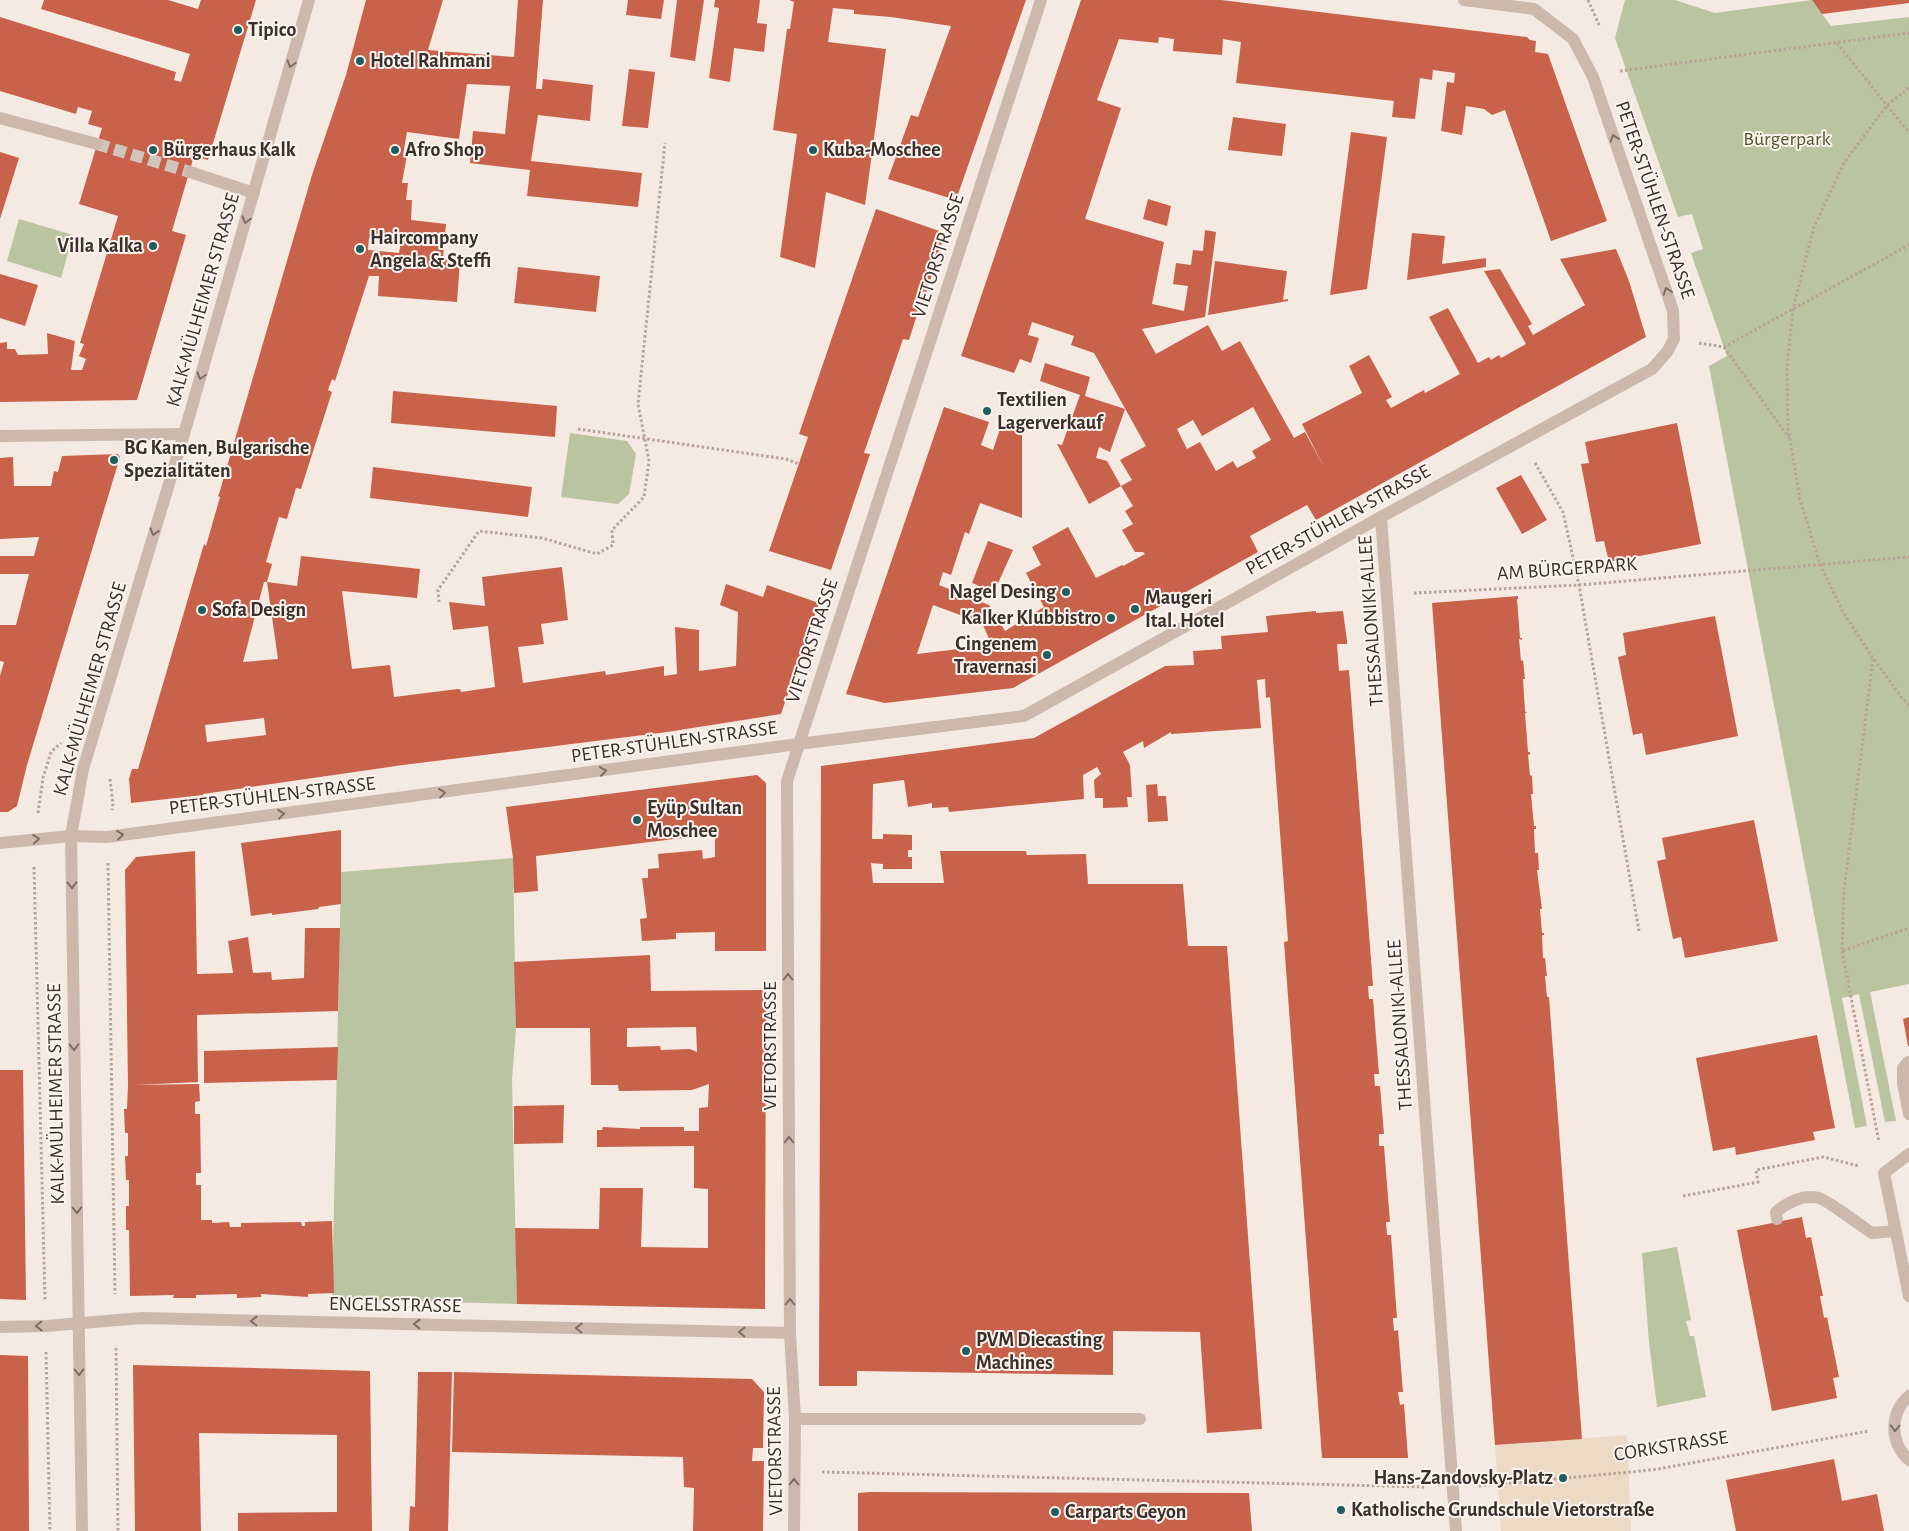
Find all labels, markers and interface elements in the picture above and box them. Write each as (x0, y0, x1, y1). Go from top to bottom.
place label: Tipico (248, 20, 296, 40)
marker: Tipico (232, 24, 244, 36)
place label: Hotel Rahmani (370, 51, 491, 71)
marker: Hotel Rahmani (354, 55, 366, 67)
one-way arrow (286, 59, 296, 67)
street label: PETER-STÜHLEN-STRASSE (1612, 99, 1698, 302)
park label: Bürgerpark (1743, 129, 1831, 149)
one-way arrow (1610, 134, 1620, 142)
place label: Bürgerhaus Kalk (163, 140, 296, 160)
place label: Afro Shop (405, 140, 484, 160)
place label: Kuba-Moschee (823, 140, 941, 160)
marker: Bürgerhaus Kalk (147, 144, 159, 156)
marker: Afro Shop (389, 144, 401, 156)
marker: Kuba-Moschee (807, 144, 819, 156)
street label: KALK-MÜLHEIMER STRASSE (163, 191, 243, 409)
street label: VIETORSTRASSE (909, 191, 968, 321)
one-way arrow (241, 215, 251, 223)
place label: Haircompany Angela & Steffi (370, 228, 491, 271)
place label: Villa Kalka (57, 236, 143, 256)
marker: Villa Kalka (147, 240, 159, 252)
marker: Haircompany Angela & Steffi (354, 243, 366, 255)
one-way arrow (1663, 288, 1673, 296)
one-way arrow (196, 371, 206, 380)
place label: Textilien Lagerverkauf (997, 390, 1104, 433)
marker: Textilien Lagerverkauf (981, 405, 993, 417)
place label: BG Kamen, Bulgarische Spezialitäten (124, 438, 309, 481)
marker: BG Kamen, Bulgarische Spezialitäten (108, 454, 120, 466)
street label: PETER-STÜHLEN-STRASSE (1242, 461, 1434, 579)
one-way arrow (150, 527, 160, 535)
street label: THESSALONIKI-ALLEE (1355, 535, 1387, 707)
street label: AM BÜRGERPARK (1496, 554, 1638, 584)
street label: VIETORSTRASSE (783, 576, 842, 706)
street label: KALK-MÜLHEIMER STRASSE (50, 580, 130, 798)
place label: Nagel Desing (949, 582, 1057, 602)
marker: Nagel Desing (1060, 586, 1072, 598)
place label: Maugeri Ital. Hotel (1145, 588, 1225, 631)
place label: Sofa Design (212, 600, 306, 620)
marker: Maugeri Ital. Hotel (1129, 603, 1141, 615)
marker: Sofa Design (196, 604, 208, 616)
place label: Kalker Klubbistro (961, 608, 1101, 628)
marker: Kalker Klubbistro (1105, 612, 1117, 624)
place label: Cingenem Travernasi (954, 634, 1037, 677)
marker: Cingenem Travernasi (1041, 649, 1053, 661)
street label: PETER-STÜHLEN-STRASSE (570, 718, 779, 766)
one-way arrow (600, 766, 608, 777)
street label: PETER-STÜHLEN-STRASSE (168, 773, 377, 819)
one-way arrow (438, 788, 447, 798)
place label: Eyüp Sultan Moschee (647, 798, 742, 841)
one-way arrow (277, 809, 285, 820)
marker: Eyüp Sultan Moschee (631, 814, 643, 826)
one-way arrow (116, 830, 124, 841)
one-way arrow (32, 834, 40, 845)
one-way arrow (67, 882, 77, 889)
street label: THESSALONIKI-ALLEE (1384, 939, 1416, 1111)
one-way arrow (783, 973, 793, 981)
street label: VIETORSTRASSE (760, 981, 780, 1111)
street label: KALK-MÜLHEIMER STRASSE (44, 983, 68, 1205)
one-way arrow (69, 1044, 79, 1052)
one-way arrow (784, 1136, 794, 1144)
one-way arrow (71, 1206, 82, 1214)
street label: ENGELSSTRASSE (329, 1294, 462, 1316)
one-way arrow (785, 1298, 795, 1306)
one-way arrow (250, 1316, 258, 1326)
one-way arrow (412, 1319, 420, 1330)
one-way arrow (35, 1321, 42, 1331)
one-way arrow (575, 1323, 582, 1333)
one-way arrow (737, 1326, 745, 1337)
place label: PVM Diecasting Machines (976, 1330, 1103, 1373)
marker: PVM Diecasting Machines (960, 1345, 972, 1357)
one-way arrow (74, 1368, 84, 1376)
street label: VIETORSTRASSE (764, 1386, 786, 1516)
one-way arrow (1890, 1425, 1900, 1433)
street label: CORKSTRASSE (1613, 1427, 1730, 1465)
place label: Hans-Zandovsky-Platz (1373, 1468, 1553, 1488)
marker: Hans-Zandovsky-Platz (1557, 1472, 1569, 1484)
one-way arrow (789, 1478, 799, 1486)
place label: Katholische Grundschule Vietorstraße (1351, 1500, 1654, 1520)
place label: Carparts Geyon (1065, 1502, 1186, 1522)
marker: Katholische Grundschule Vietorstraße (1335, 1504, 1347, 1516)
marker: Carparts Geyon (1049, 1506, 1061, 1518)

